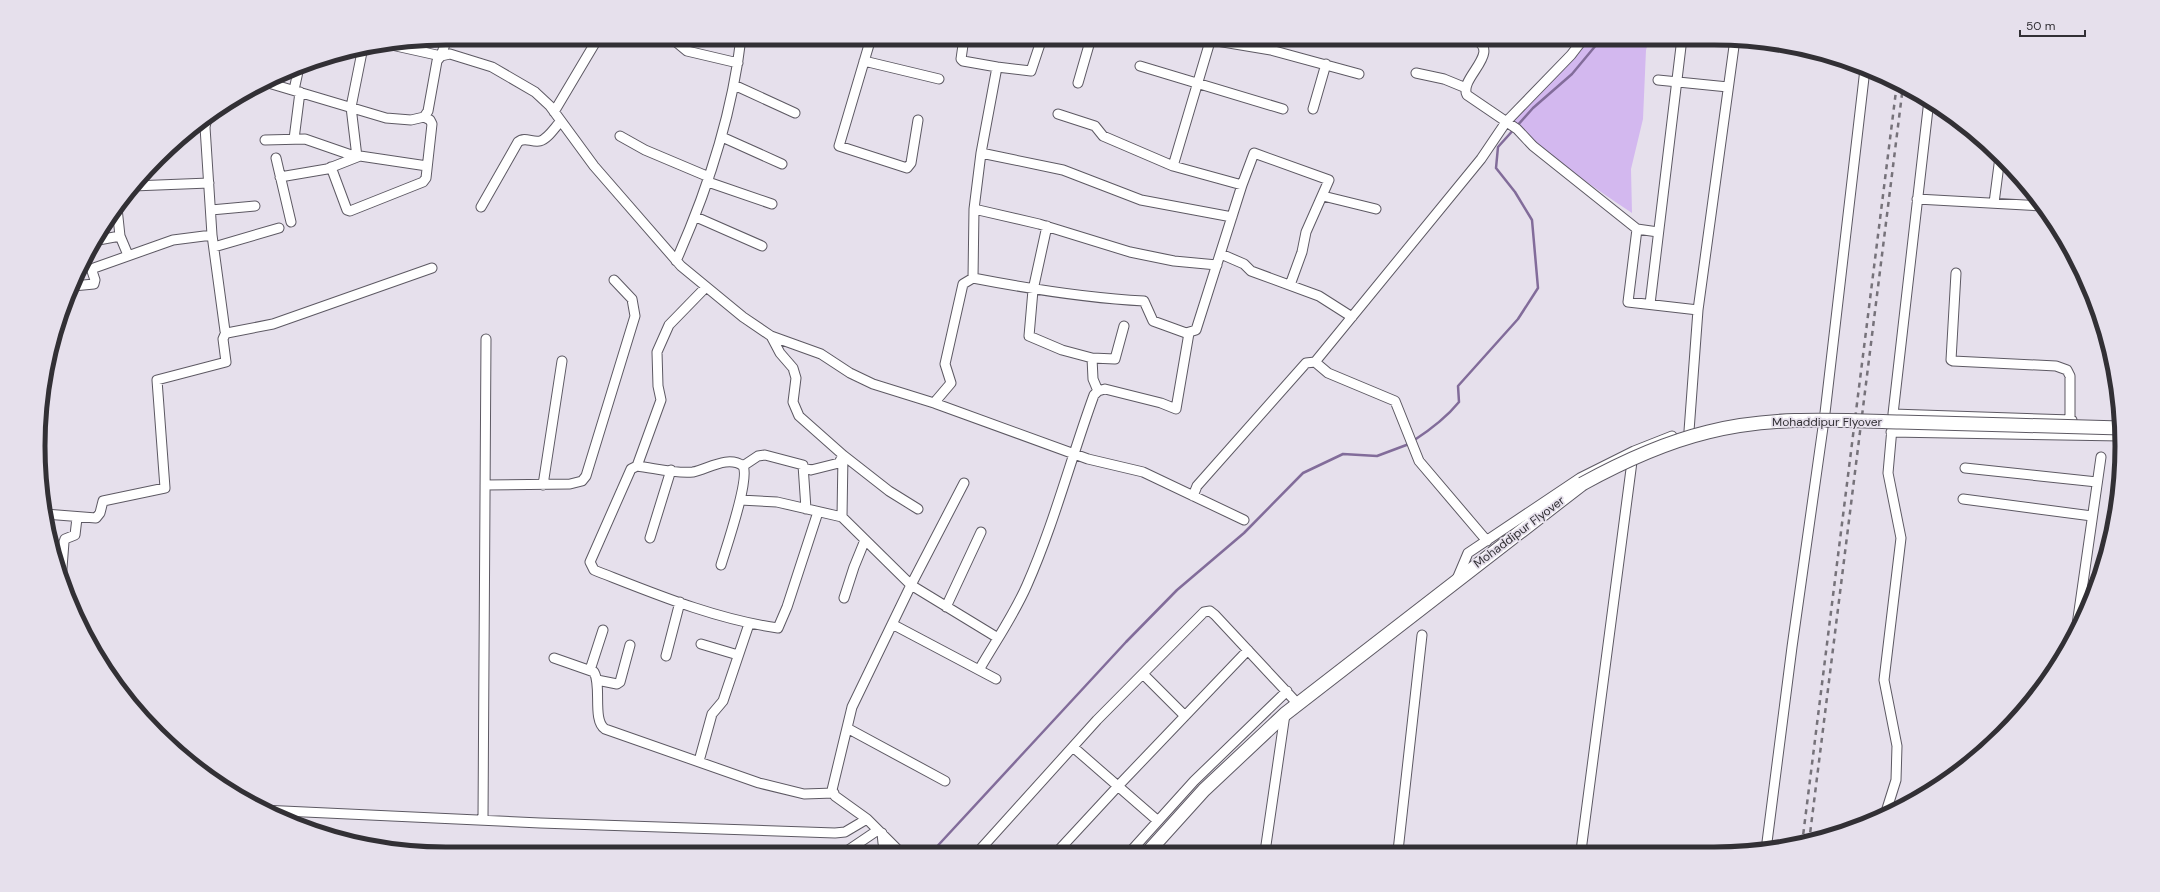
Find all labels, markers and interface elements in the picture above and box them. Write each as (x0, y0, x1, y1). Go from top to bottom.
scale bar (2020, 12, 2085, 38)
text: 50 m (2026, 18, 2055, 34)
street label: Mohaddipur Flyover (1772, 414, 1882, 430)
street label: Mohaddipur Flyover (1470, 492, 1568, 571)

